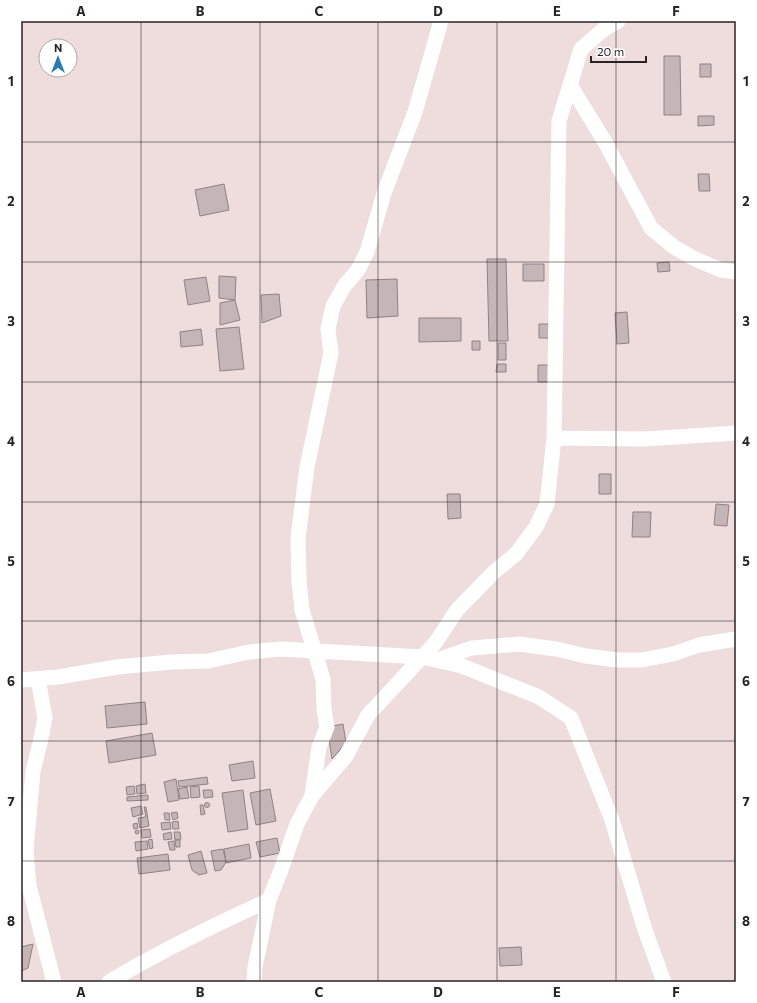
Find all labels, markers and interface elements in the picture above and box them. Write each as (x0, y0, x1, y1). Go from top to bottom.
text: A (76, 3, 86, 19)
text: B (196, 3, 205, 19)
text: C (315, 3, 324, 19)
text: D (433, 3, 443, 19)
text: E (553, 3, 561, 19)
text: F (672, 3, 680, 19)
north arrow (38, 38, 78, 78)
scale bar (591, 38, 646, 64)
text: N (54, 41, 62, 54)
text: 20 m (597, 44, 624, 58)
text: 1 (8, 73, 14, 89)
text: 1 (743, 73, 749, 89)
text: 2 (7, 193, 15, 209)
text: 2 (742, 193, 750, 209)
text: 3 (7, 313, 15, 329)
text: 3 (742, 313, 750, 329)
text: 4 (7, 433, 15, 449)
text: 4 (742, 433, 750, 449)
text: 5 (7, 553, 15, 569)
text: 5 (742, 553, 750, 569)
text: 6 (7, 673, 15, 689)
text: 6 (742, 673, 750, 689)
text: 7 (7, 793, 15, 809)
text: 7 (742, 793, 750, 809)
text: 8 (7, 913, 15, 929)
text: 8 (742, 913, 750, 929)
text: A (76, 984, 86, 1000)
text: B (196, 984, 205, 1000)
text: C (315, 984, 324, 1000)
text: D (433, 984, 443, 1000)
text: E (553, 984, 561, 1000)
text: F (672, 984, 680, 1000)

